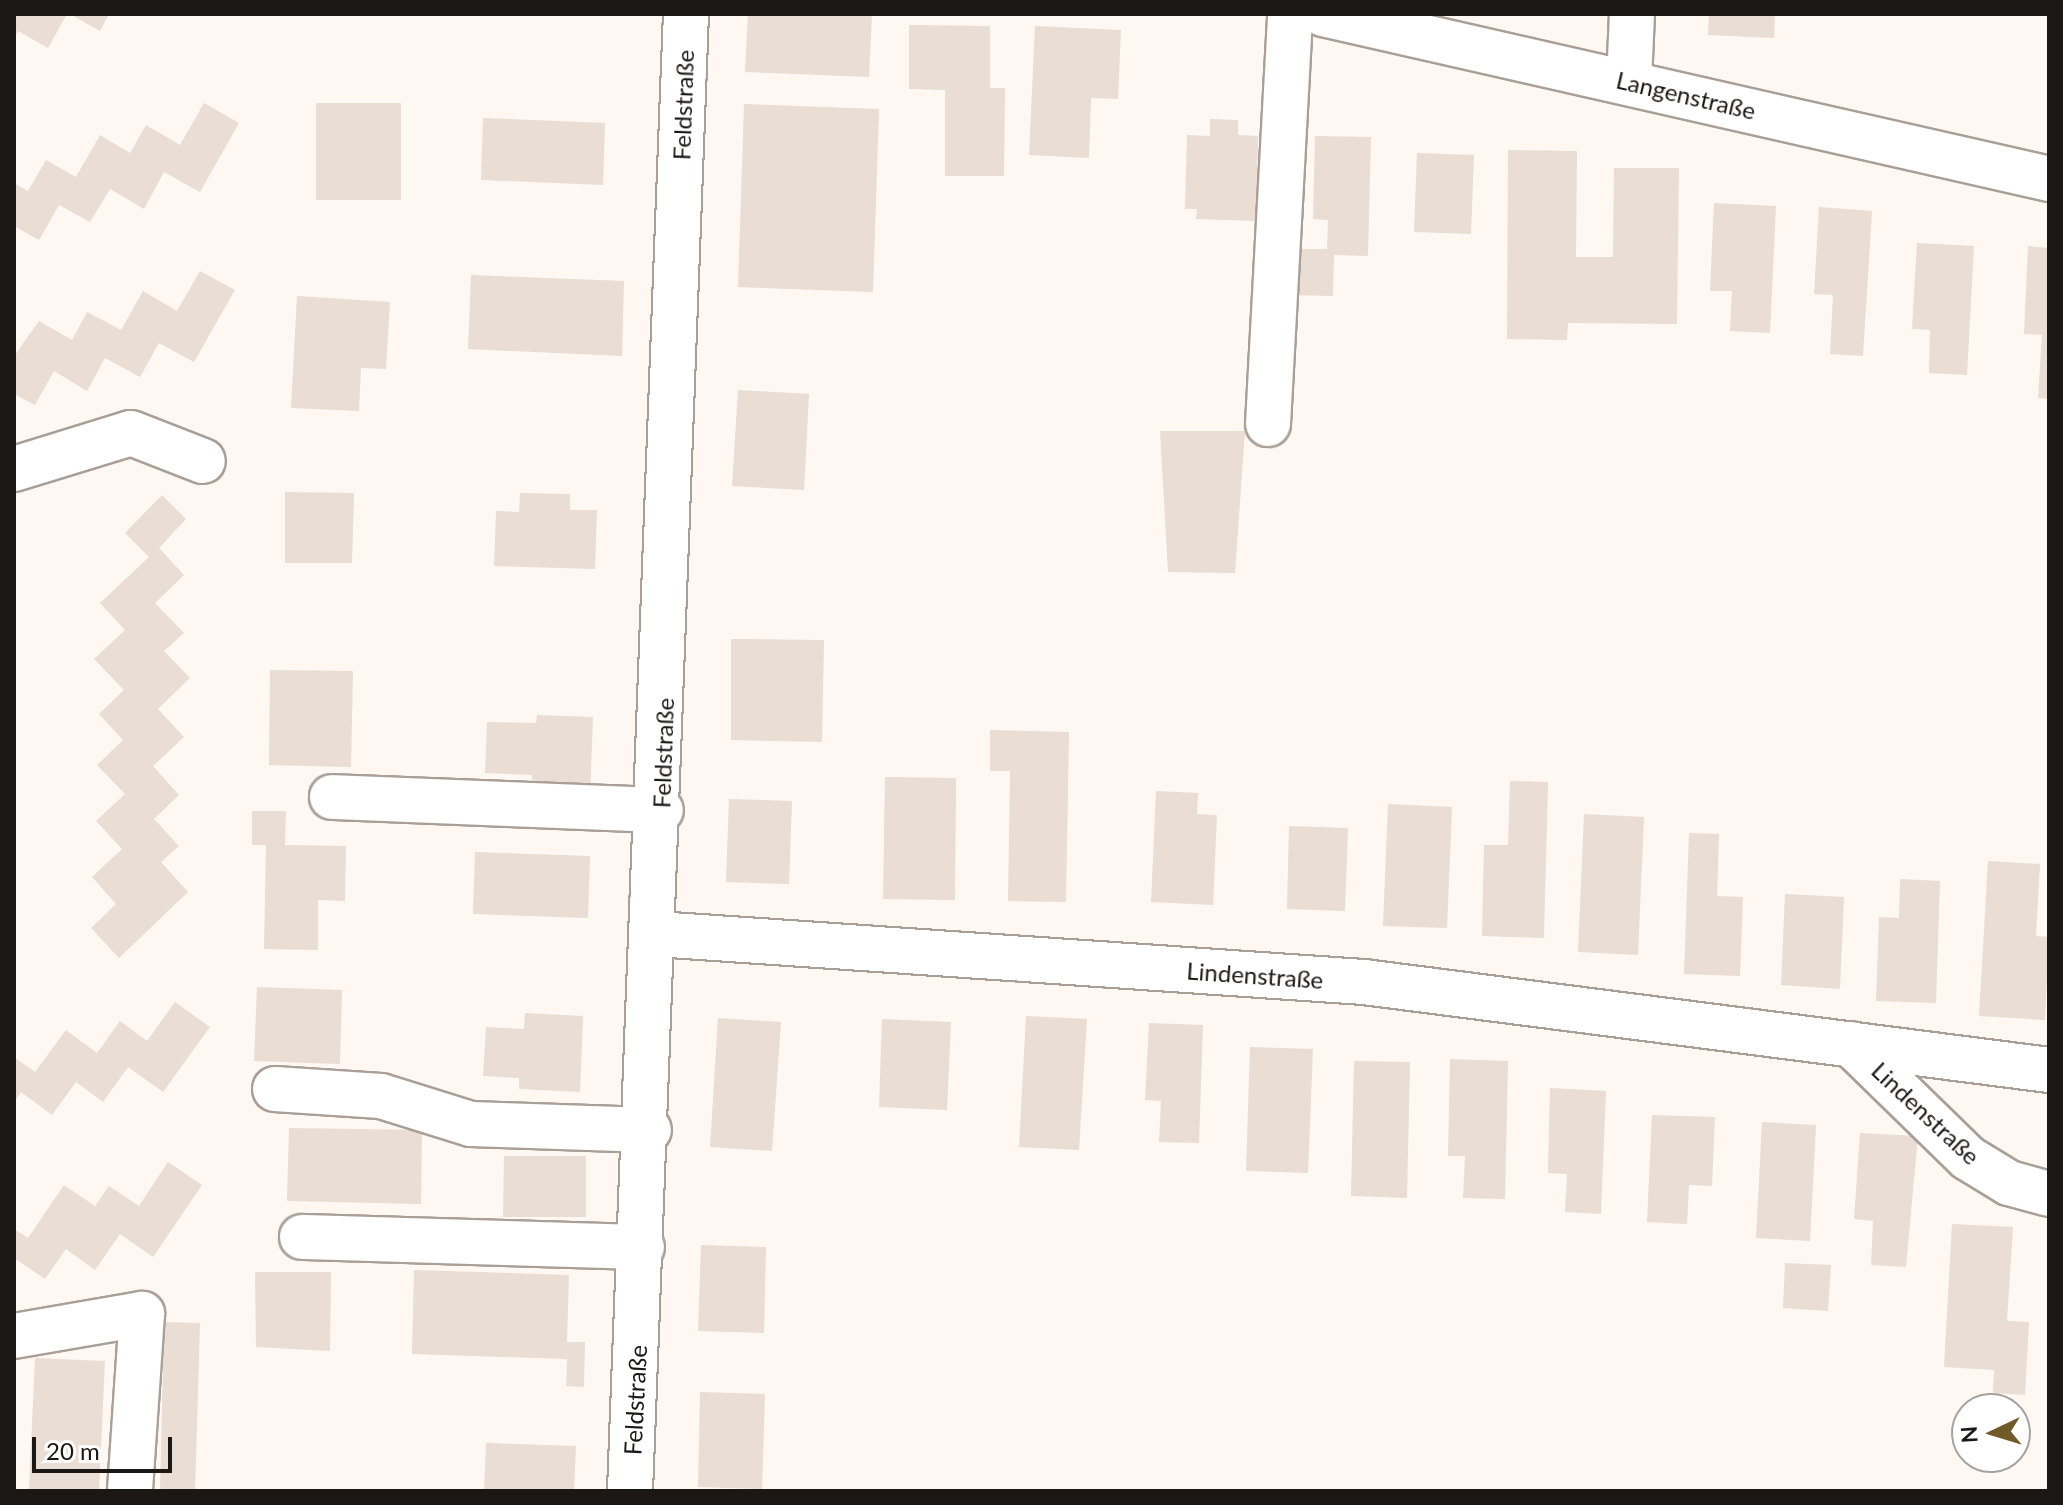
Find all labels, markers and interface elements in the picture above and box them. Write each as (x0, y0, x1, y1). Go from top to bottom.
street label: Feldstraße (667, 49, 699, 161)
street label: Langenstraße (1614, 65, 1758, 125)
street label: Feldstraße (647, 697, 679, 809)
street label: Lindenstraße (1186, 956, 1324, 994)
street label: Lindenstraße (1866, 1056, 1986, 1170)
street label: Feldstraße (618, 1344, 652, 1456)
north arrow (1951, 1393, 2031, 1473)
scale bar (36, 1421, 176, 1471)
text: N (1954, 1425, 1983, 1444)
text: 20 m (46, 1436, 100, 1465)

